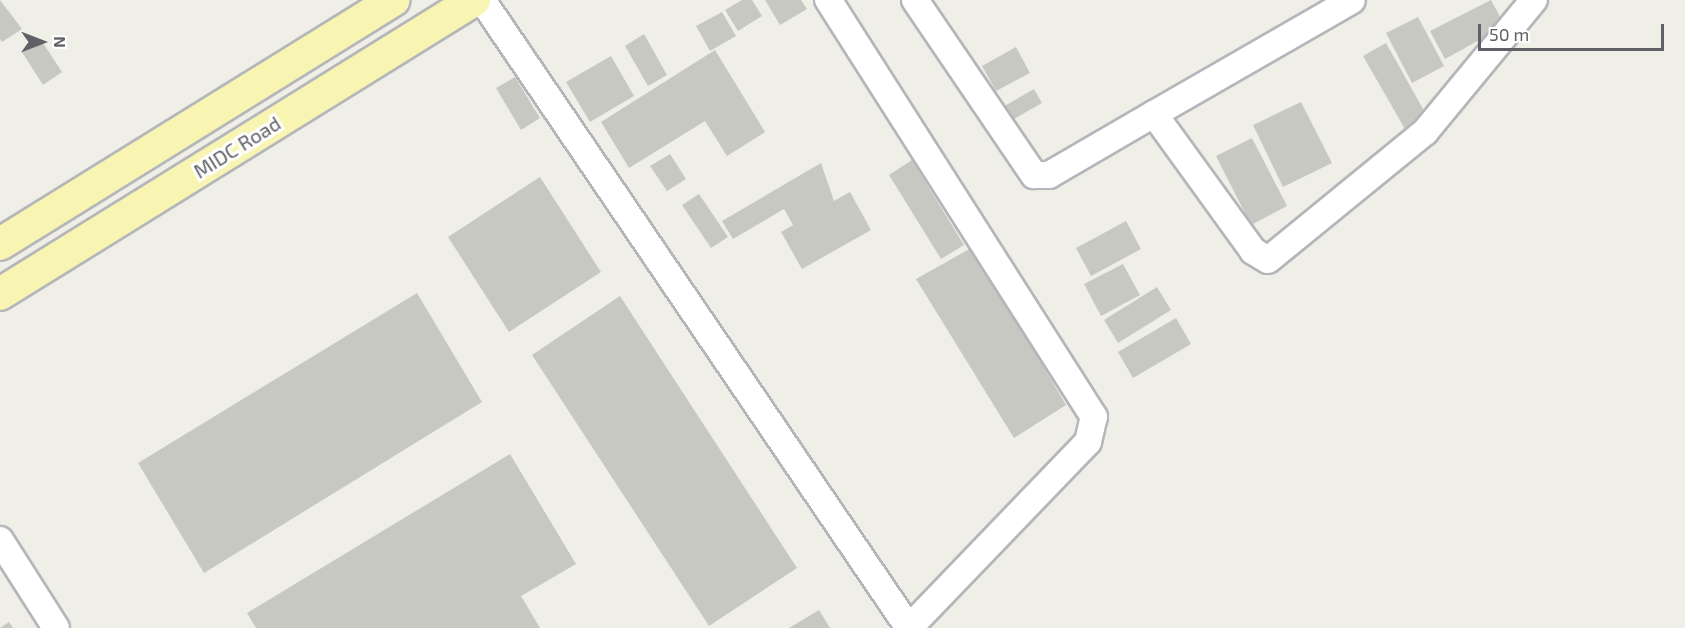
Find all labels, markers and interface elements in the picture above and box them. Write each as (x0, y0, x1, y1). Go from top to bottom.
north arrow (12, 12, 72, 72)
scale bar (1481, 12, 1667, 50)
text: 50 m (1489, 23, 1529, 45)
text: N (51, 36, 70, 48)
street label: MIDC Road (189, 111, 285, 183)

